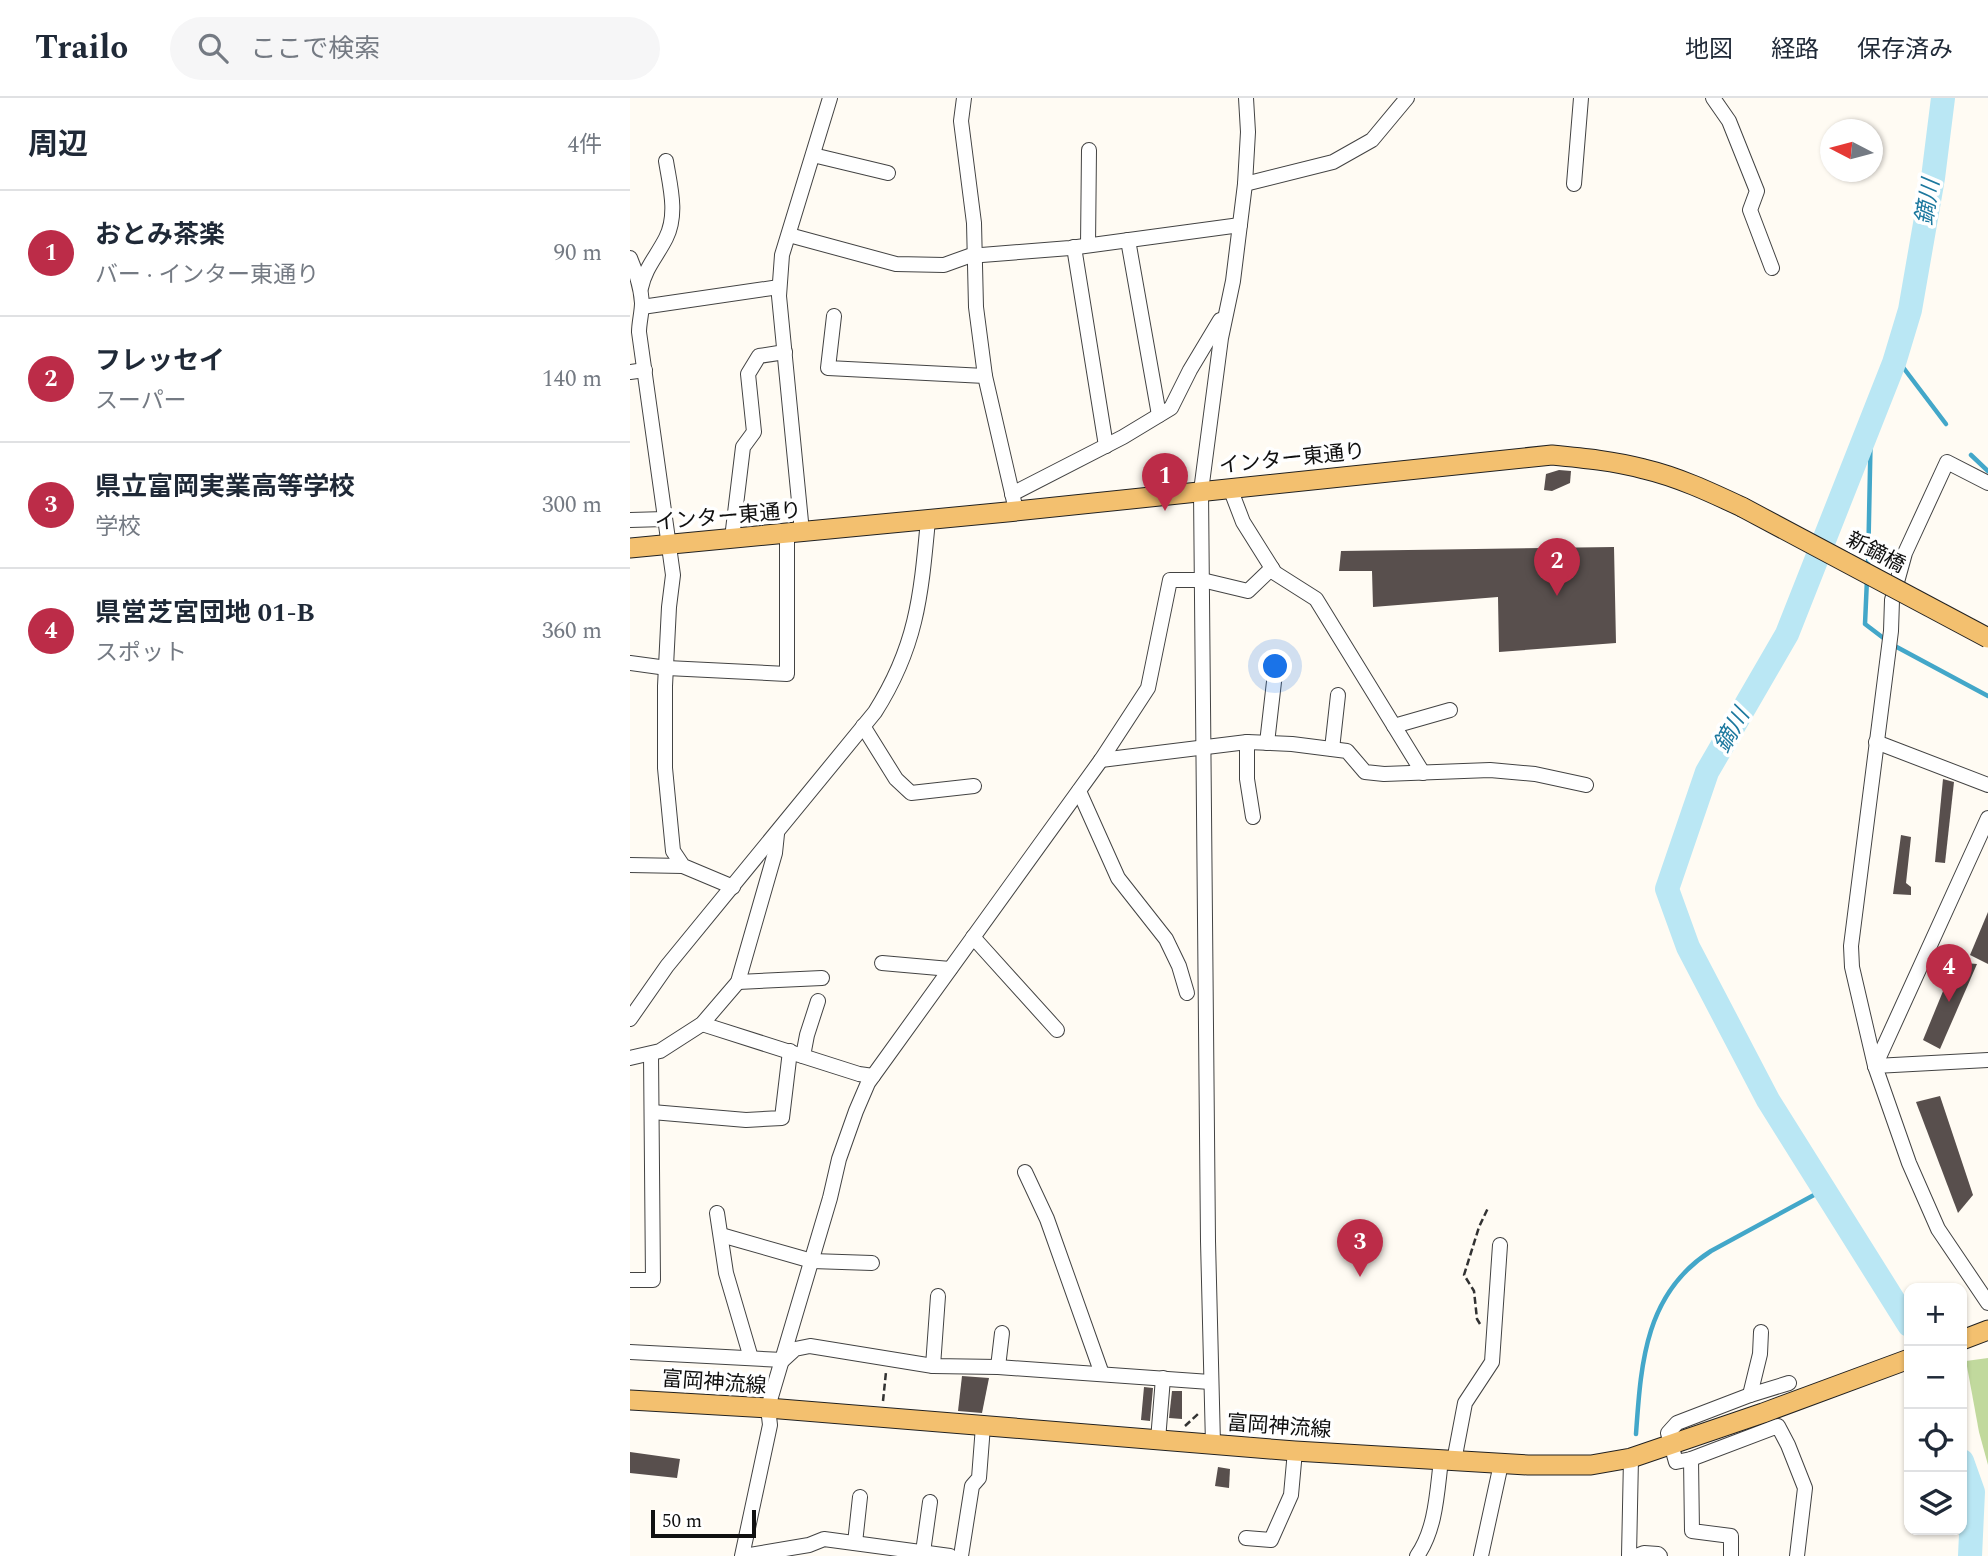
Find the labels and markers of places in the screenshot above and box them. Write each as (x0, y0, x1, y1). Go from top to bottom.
pin: 1 (1142, 453, 1188, 511)
pin: 2 (1534, 538, 1580, 596)
pin: 4 (1926, 944, 1972, 1002)
pin: 3 (1337, 1219, 1383, 1277)

